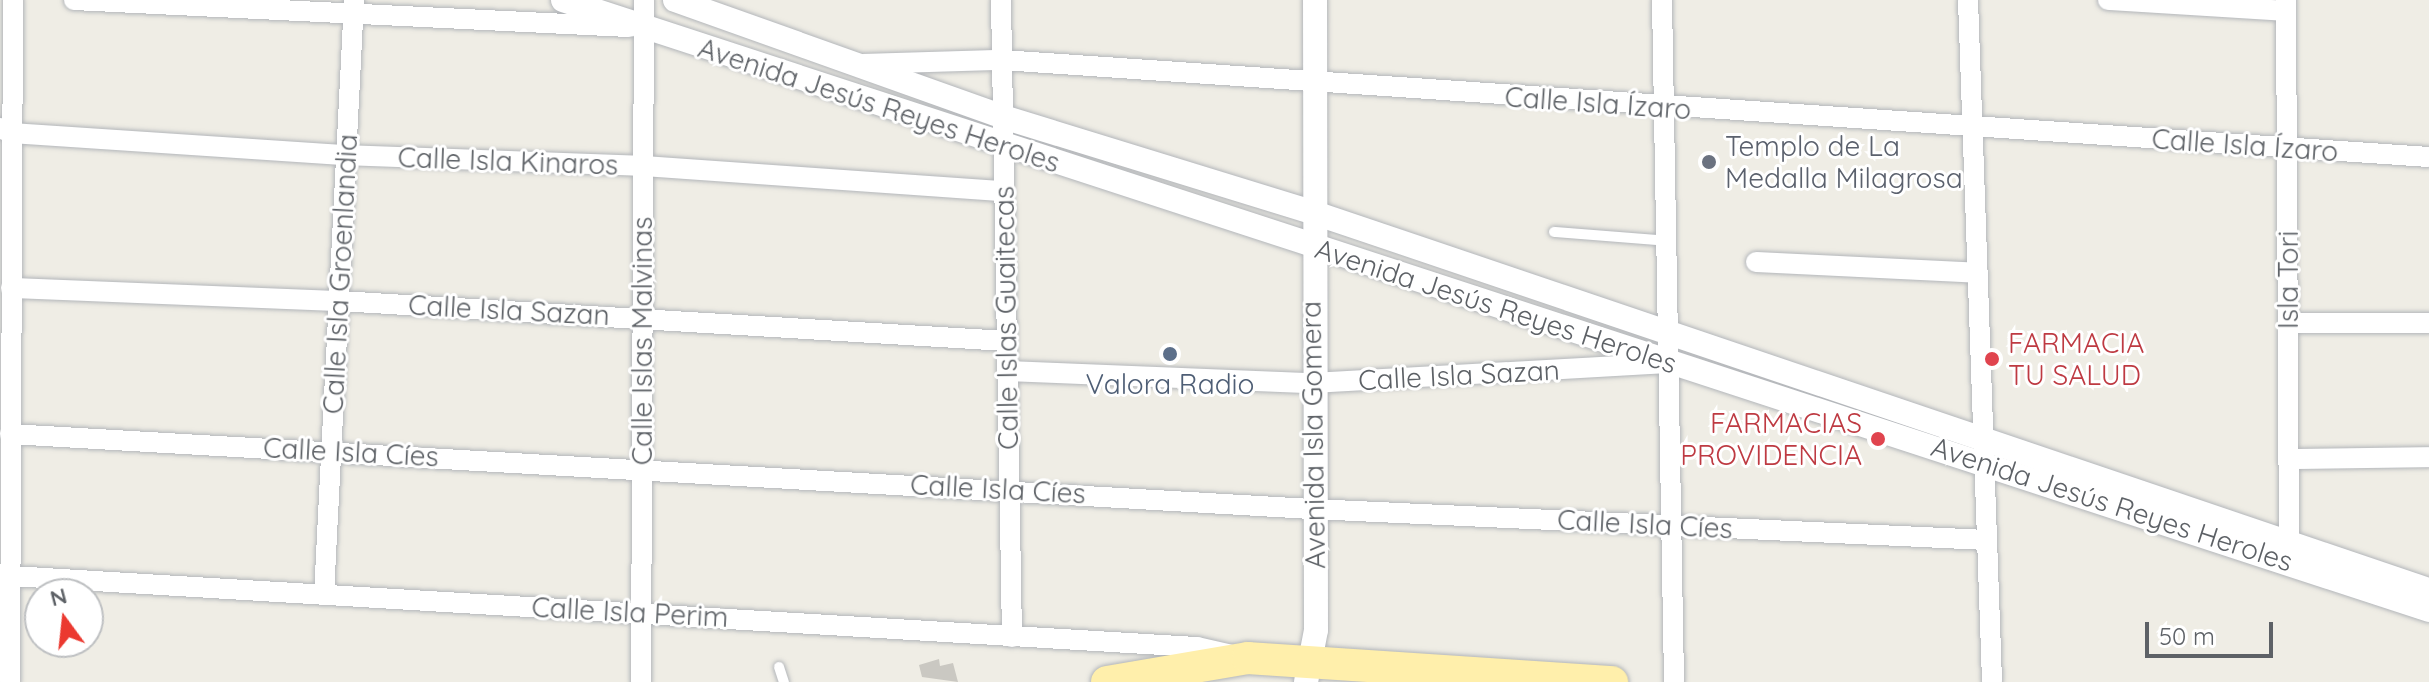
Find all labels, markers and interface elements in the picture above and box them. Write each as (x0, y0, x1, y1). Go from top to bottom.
street label: Avenida Jesús Reyes Heroles (694, 31, 1064, 179)
street label: Calle Isla Ízaro (1504, 80, 1692, 126)
street label: Calle Isla Ízaro (2151, 122, 2339, 168)
place label: Templo de La Medalla Milagrosa (1725, 129, 1963, 195)
street label: Calle Isla Groenlandia (316, 133, 364, 415)
street label: Calle Isla Kinaros (397, 140, 619, 182)
marker: Templo de La Medalla Milagrosa (1700, 153, 1718, 171)
street label: Calle Islas Guaitecas (987, 186, 1025, 450)
street label: Calle Islas Malvinas (625, 217, 659, 465)
street label: Isla Tori (2271, 231, 2305, 329)
street label: Avenida Jesús Reyes Heroles (1311, 232, 1681, 380)
street label: Calle Isla Sazan (407, 288, 611, 332)
street label: Avenida Isla Gomera (1294, 301, 1332, 569)
place label: FARMACIA TU SALUD (2008, 326, 2144, 392)
marker: Valora Radio (1161, 345, 1179, 363)
marker: FARMACIA TU SALUD (1983, 350, 2001, 368)
street label: Calle Isla Sazan (1357, 353, 1561, 397)
place label: Valora Radio (1085, 367, 1255, 401)
place label: FARMACIAS PROVIDENCIA (1680, 406, 1862, 472)
marker: FARMACIAS PROVIDENCIA (1869, 430, 1887, 448)
street label: Avenida Jesús Reyes Heroles (1927, 430, 2297, 578)
street label: Calle Isla Cíes (262, 431, 440, 473)
street label: Calle Isla Cíes (909, 468, 1087, 510)
street label: Calle Isla Cíes (1556, 503, 1734, 545)
north arrow (24, 578, 104, 658)
text: N (47, 581, 70, 612)
street label: Calle Isla Perim (531, 590, 729, 634)
scale bar (2149, 606, 2277, 656)
text: 50 m (2159, 621, 2215, 651)

